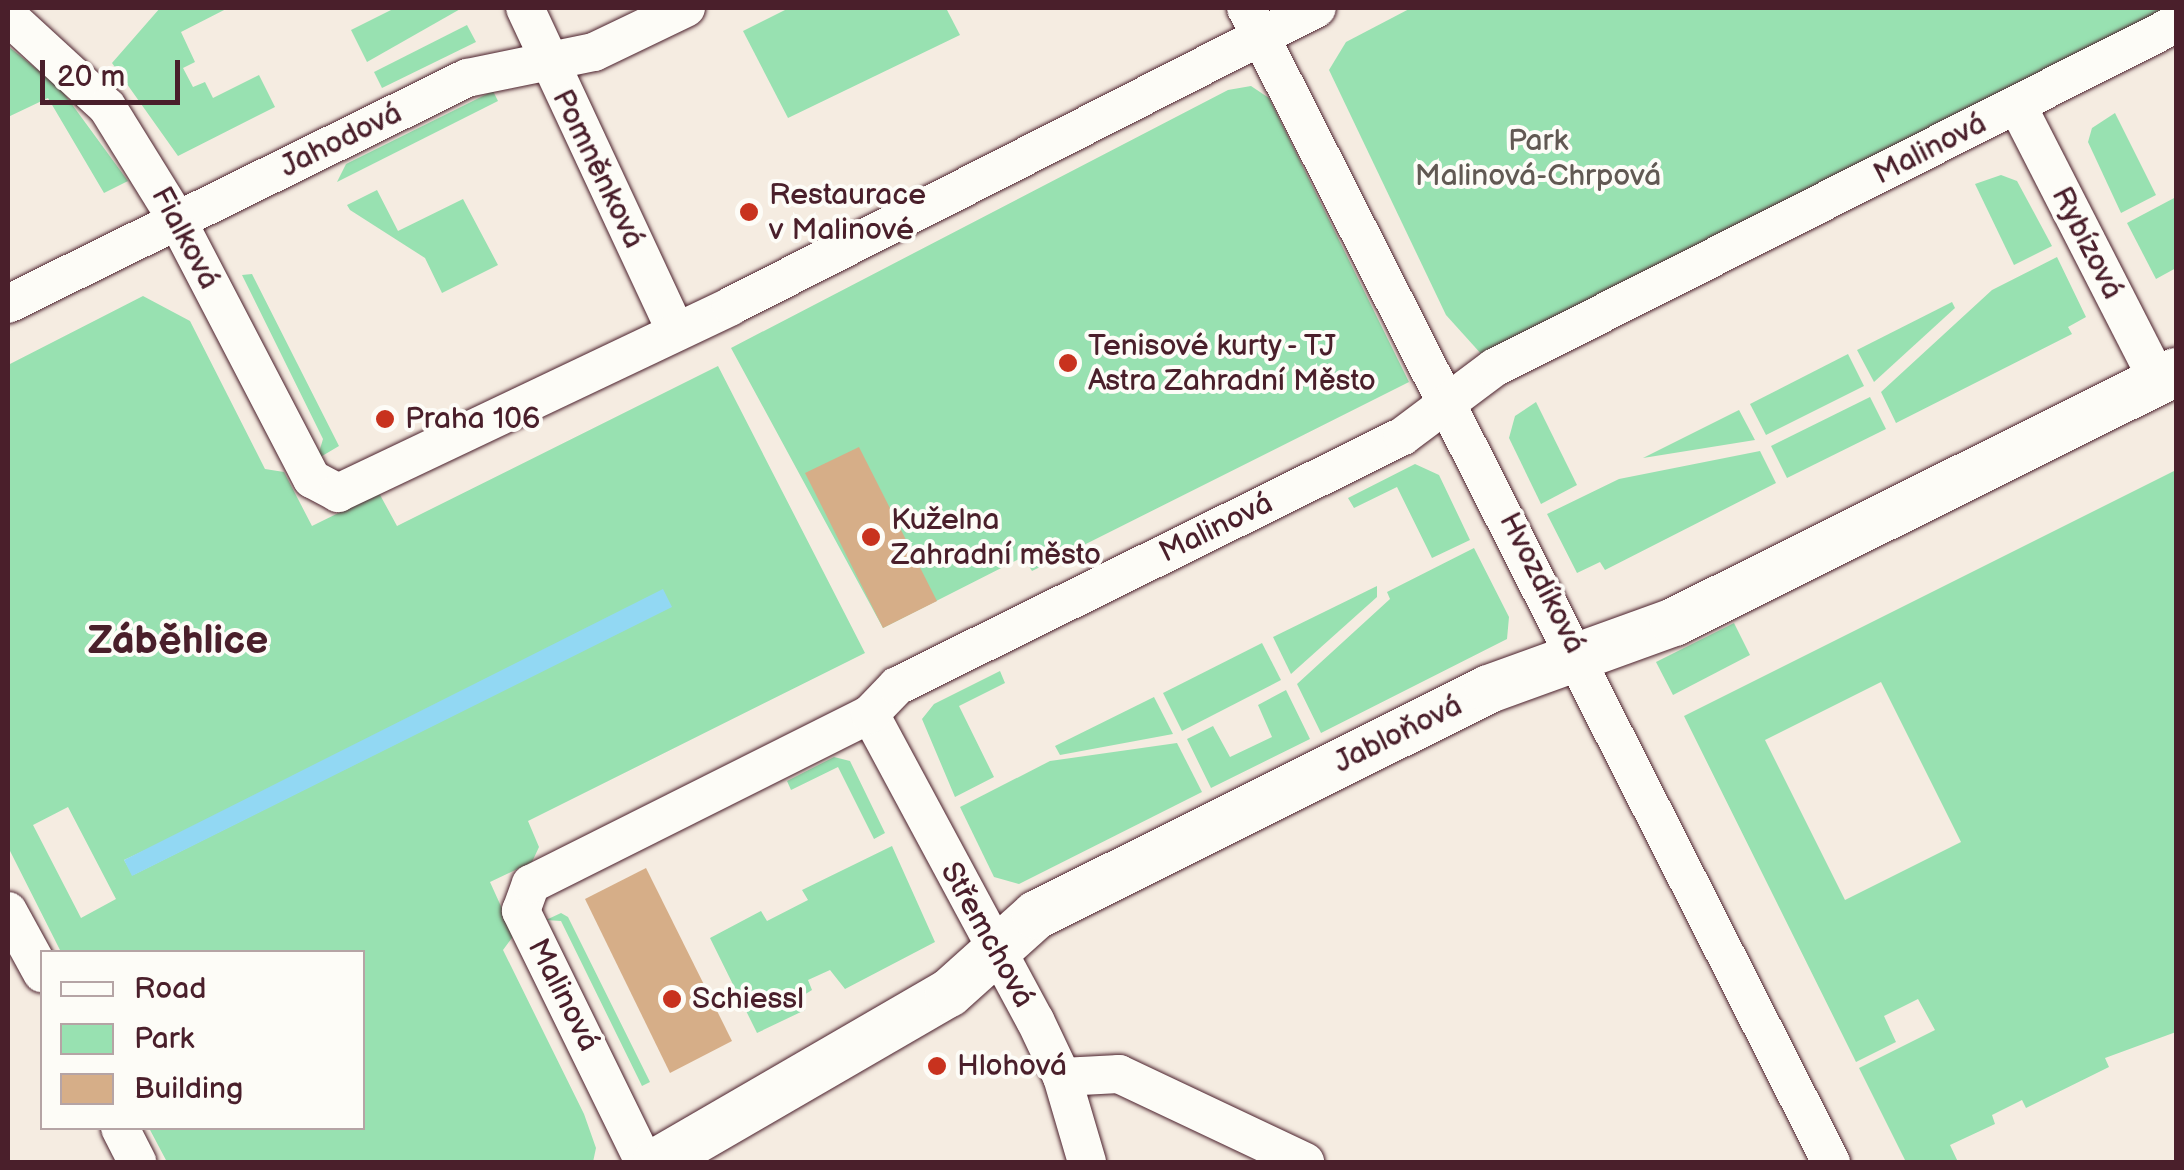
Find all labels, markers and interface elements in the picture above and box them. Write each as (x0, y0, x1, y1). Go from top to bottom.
scale bar (45, 40, 185, 102)
text: 20 m (57, 59, 125, 95)
street label: Pomněnková (544, 84, 652, 254)
street label: Jahodová (274, 95, 408, 185)
street label: Malinová (1868, 105, 1992, 193)
park label: Park Malinová-Chrpová (1415, 123, 1661, 194)
place label: Restaurace v Malinové (769, 177, 926, 248)
street label: Fialková (143, 181, 227, 295)
street label: Rybízová (2043, 181, 2131, 305)
marker: Restaurace v Malinové (738, 201, 760, 223)
place label: Tenisové kurty - TJ Astra Zahradní Město (1088, 328, 1376, 398)
marker: Tenisové kurty - TJ Astra Zahradní Město (1057, 352, 1079, 374)
place label: Praha 106 (405, 401, 540, 437)
marker: Praha 106 (374, 408, 396, 430)
street label: Malinová (1154, 485, 1278, 571)
place label: Kuželna Zahradní město (891, 502, 1101, 572)
street label: Hvozdíková (1491, 507, 1593, 659)
marker: Kuželna Zahradní město (860, 526, 882, 548)
district label: Záběhlice (88, 617, 268, 665)
street label: Jabloňová (1328, 688, 1468, 780)
street label: Střemchová (932, 856, 1042, 1014)
street label: Malinová (519, 933, 607, 1057)
legend (40, 950, 365, 1130)
text: Road (134, 971, 207, 1007)
place label: Schiessl (692, 981, 804, 1017)
marker: Schiessl (661, 988, 683, 1010)
text: Park (134, 1021, 194, 1057)
place label: Hlohová (957, 1048, 1067, 1084)
marker: Hlohová (926, 1055, 948, 1077)
text: Building (134, 1071, 243, 1107)

